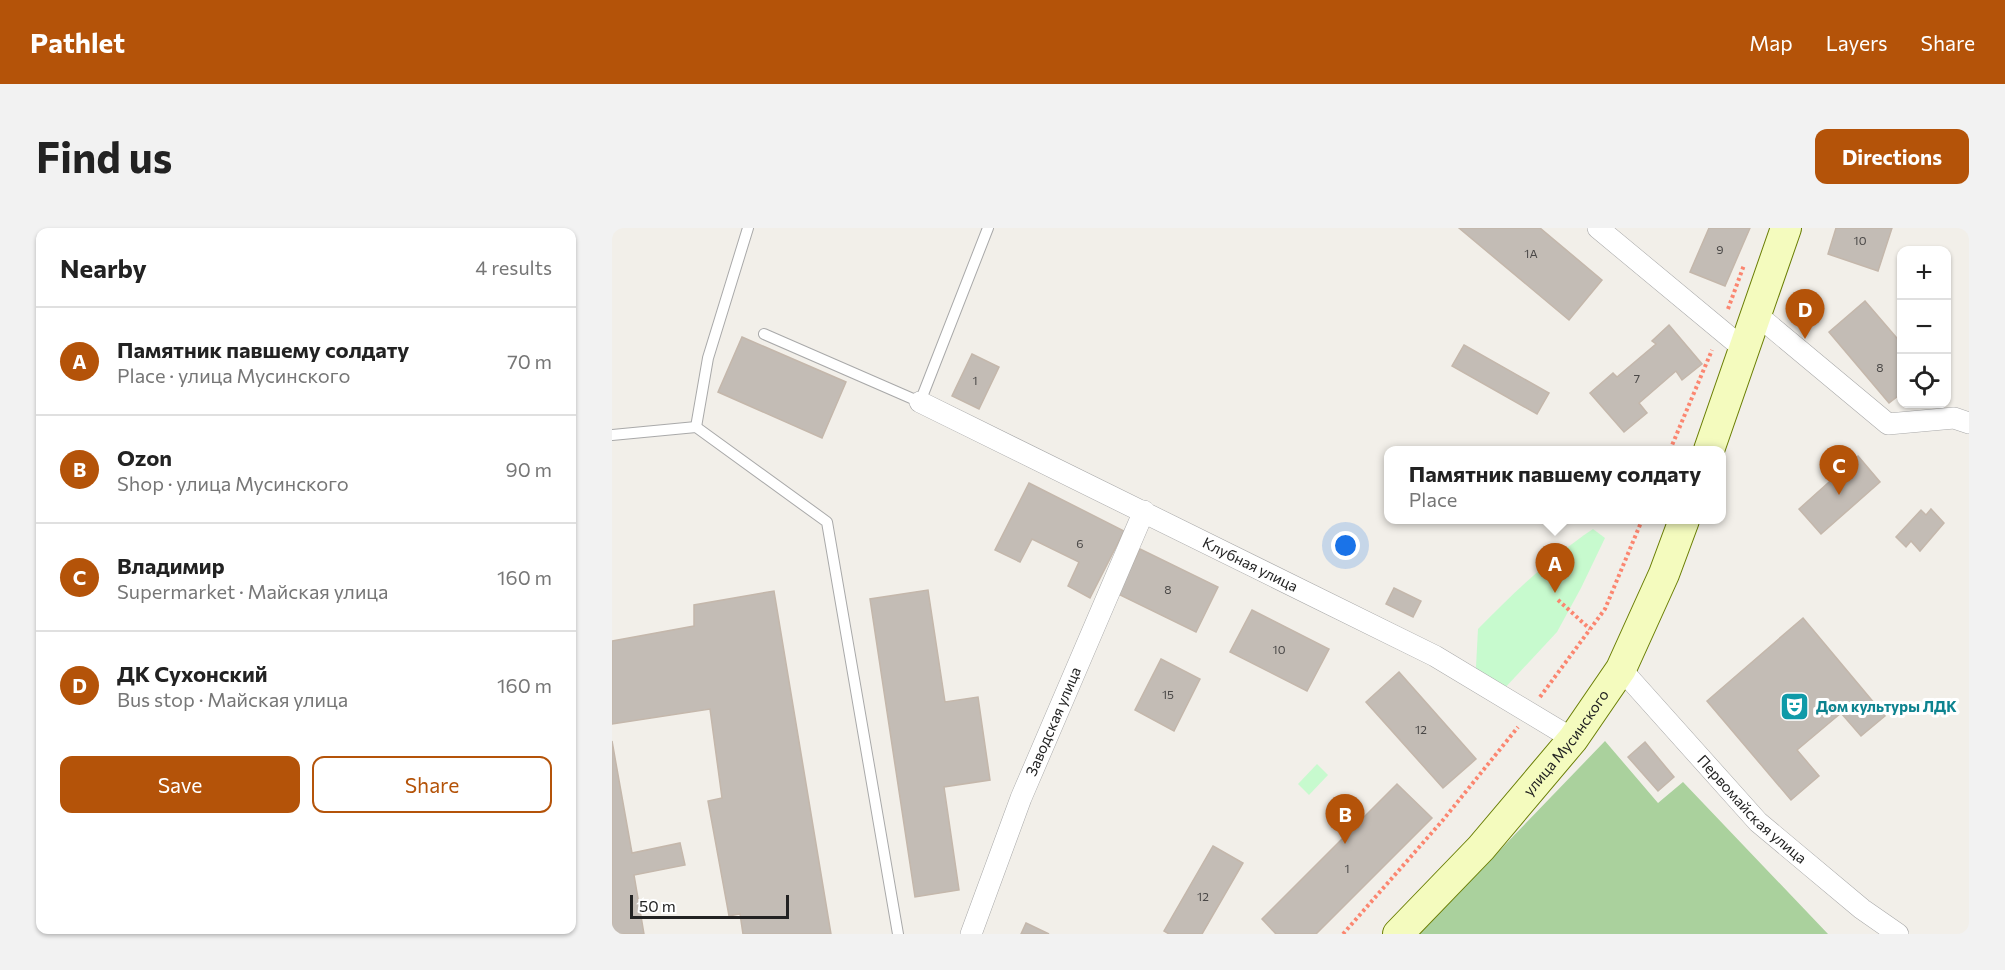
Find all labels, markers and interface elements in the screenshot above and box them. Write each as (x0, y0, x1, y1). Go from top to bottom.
text: Pathlet (30, 25, 125, 59)
text: Map (1749, 30, 1793, 55)
text: Layers (1826, 30, 1888, 55)
text: Share (1921, 30, 1975, 55)
button: Directions (1815, 129, 1969, 184)
text: Find us (36, 130, 172, 182)
house number: 10 (1854, 233, 1867, 247)
house number: 9 (1716, 242, 1724, 256)
house number: 1А (1524, 246, 1538, 260)
map controls (1897, 246, 1951, 408)
button: + (1897, 246, 1951, 300)
text: Nearby (60, 252, 147, 283)
text: 4 results (475, 255, 552, 279)
pin: D (1786, 290, 1824, 339)
button: − (1897, 300, 1951, 354)
text: Памятник павшему солдату (117, 336, 409, 363)
text: A (72, 349, 87, 373)
text: 70 m (507, 349, 552, 373)
button: locate (1897, 354, 1951, 408)
house number: 8 (1876, 360, 1884, 374)
text: Place · улица Мусинского (117, 363, 350, 387)
house number: 7 (1634, 371, 1640, 385)
house number: 1 (972, 373, 978, 387)
text: Ozon (117, 444, 172, 471)
popup (1384, 446, 1726, 524)
pin: C (1820, 446, 1858, 495)
text: B (73, 457, 86, 481)
text: 90 m (506, 457, 552, 481)
text: Памятник павшему солдату (1409, 460, 1701, 487)
text: Shop · улица Мусинского (117, 471, 349, 495)
text: Place (1409, 487, 1457, 511)
your location (1331, 531, 1360, 560)
street label: Клубная улица (1200, 533, 1301, 595)
house number: 6 (1076, 536, 1084, 550)
pin: A (1536, 544, 1574, 593)
text: Владимир (117, 552, 225, 579)
text: C (73, 565, 86, 589)
text: 160 m (497, 565, 552, 589)
text: Supermarket · Майская улица (117, 579, 388, 603)
house number: 8 (1164, 582, 1172, 596)
house number: 10 (1273, 642, 1286, 656)
text: ДК Сухонский (117, 660, 268, 687)
street label: Заводская улица (1021, 664, 1084, 779)
text: D (72, 673, 87, 697)
text: 160 m (497, 673, 552, 697)
street label: улица Мусинского (1519, 686, 1612, 799)
text: Bus stop · Майская улица (117, 687, 348, 711)
house number: 15 (1162, 687, 1174, 701)
theatre icon: Дом культуры ЛДК (1779, 691, 1811, 723)
place label: Дом культуры ЛДК (1816, 697, 1957, 715)
house number: 12 (1415, 722, 1427, 736)
street label: Первомайская улица (1694, 751, 1811, 867)
button: Save (60, 756, 300, 813)
button: Share (312, 756, 552, 813)
pin: B (1326, 794, 1364, 844)
house number: 1 (1344, 861, 1350, 875)
house number: 12 (1197, 889, 1209, 903)
scale bar (630, 892, 789, 920)
text: 50 m (639, 896, 676, 915)

